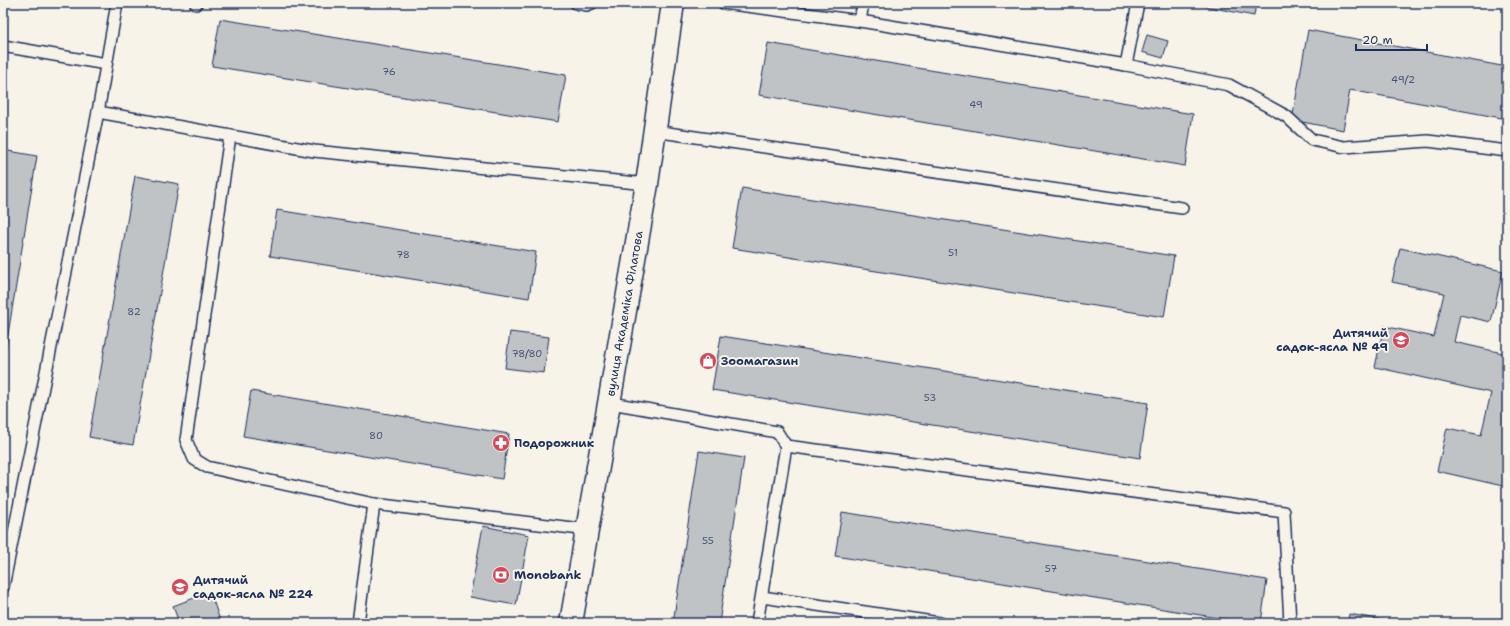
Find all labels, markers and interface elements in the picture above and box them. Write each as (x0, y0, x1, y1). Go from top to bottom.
scale bar (1356, 26, 1427, 52)
text: 20 m (1362, 32, 1393, 48)
house number: 76 (382, 65, 396, 78)
house number: 49/2 (1391, 73, 1415, 86)
house number: 49 (969, 98, 983, 111)
street label: вулиця Академіка Філатова (602, 229, 647, 398)
house number: 51 (948, 246, 958, 259)
house number: 78 (396, 248, 410, 261)
house number: 82 (127, 305, 141, 318)
place label: Дитячий садок-ясла № 49 (1276, 325, 1389, 355)
school or university icon: Дитячий садок-ясла № 49 (1391, 330, 1411, 350)
house number: 78/80 (512, 347, 542, 360)
shop icon: Зоомагазин (698, 351, 718, 371)
place label: Зоомагазин (721, 353, 798, 369)
house number: 53 (924, 391, 936, 404)
house number: 80 (369, 429, 383, 442)
pharmacy icon: Подорожник (491, 433, 511, 453)
place label: Подорожник (514, 435, 595, 451)
house number: 55 (702, 534, 714, 547)
house number: 57 (1045, 562, 1057, 575)
bank icon: Monobank (491, 565, 511, 585)
place label: Monobank (514, 567, 581, 583)
place label: Дитячий садок-ясла № 224 (193, 572, 313, 602)
school or university icon: Дитячий садок-ясла № 224 (170, 577, 190, 597)

